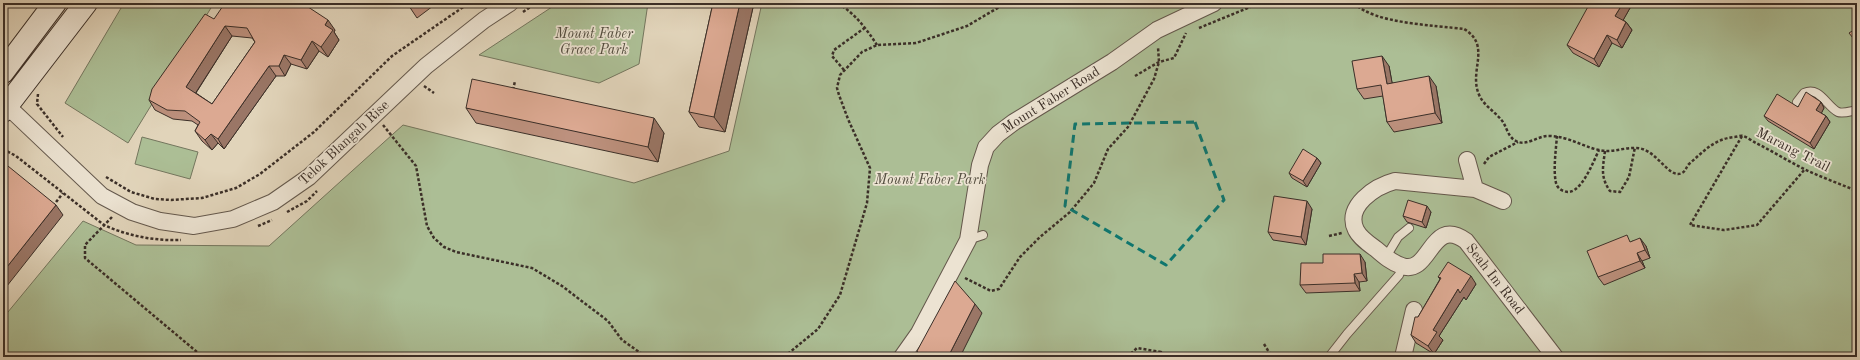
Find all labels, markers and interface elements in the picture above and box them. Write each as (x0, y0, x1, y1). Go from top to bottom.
park label: Mount Faber Grace Park (554, 27, 634, 57)
street label: Mount Faber Road (1000, 64, 1102, 136)
street label: Telok Blangah Rise (296, 98, 392, 188)
street label: Marang Trail (1754, 125, 1832, 175)
park label: Mount Faber Park (874, 173, 986, 187)
street label: Seah Im Road (1463, 241, 1527, 317)

